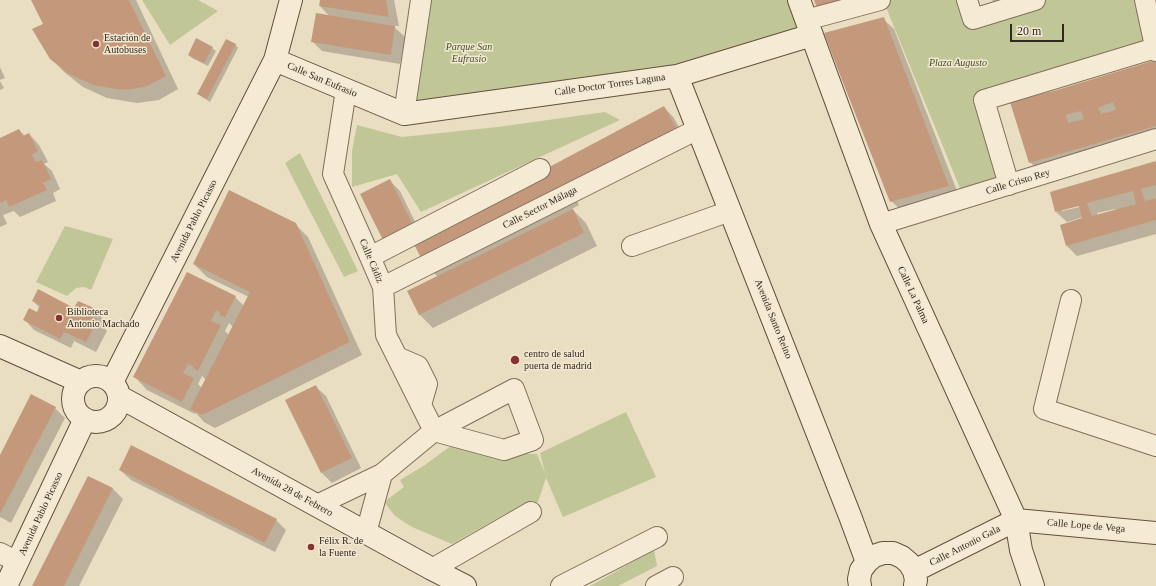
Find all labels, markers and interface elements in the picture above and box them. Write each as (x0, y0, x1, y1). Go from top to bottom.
scale bar (1012, 16, 1066, 42)
text: 20 m (1017, 24, 1041, 38)
place label: Estación de Autobuses (104, 32, 150, 56)
marker: Estación de Autobuses (91, 39, 101, 49)
park label: Parque San Eufrasio (446, 41, 492, 64)
park label: Plaza Augusto (929, 57, 987, 69)
street label: Calle San Eufrasio (285, 60, 359, 100)
street label: Calle Doctor Torres Laguna (554, 71, 666, 99)
street label: Calle Cristo Rey (984, 167, 1052, 197)
street label: Avenida Pablo Picasso (168, 178, 220, 264)
street label: Calle Sector Málaga (501, 184, 579, 232)
street label: Calle Cádiz (356, 237, 386, 285)
street label: Calle La Palma (895, 265, 931, 325)
street label: Avenida Santo Reino (752, 277, 794, 361)
place label: Biblioteca Antonio Machado (67, 306, 139, 330)
marker: Biblioteca Antonio Machado (54, 313, 64, 323)
place label: centro de salud puerta de madrid (524, 348, 592, 372)
marker: centro de salud puerta de madrid (509, 354, 521, 366)
street label: Avenida 28 de Febrero (249, 465, 335, 519)
street label: Avenida Pablo Picasso (16, 470, 66, 558)
street label: Calle Lope de Vega (1046, 517, 1126, 535)
street label: Calle Antonio Gala (928, 523, 1002, 569)
place label: Félix R. de la Fuente (319, 535, 363, 558)
marker: Félix R. de la Fuente (306, 542, 316, 552)

